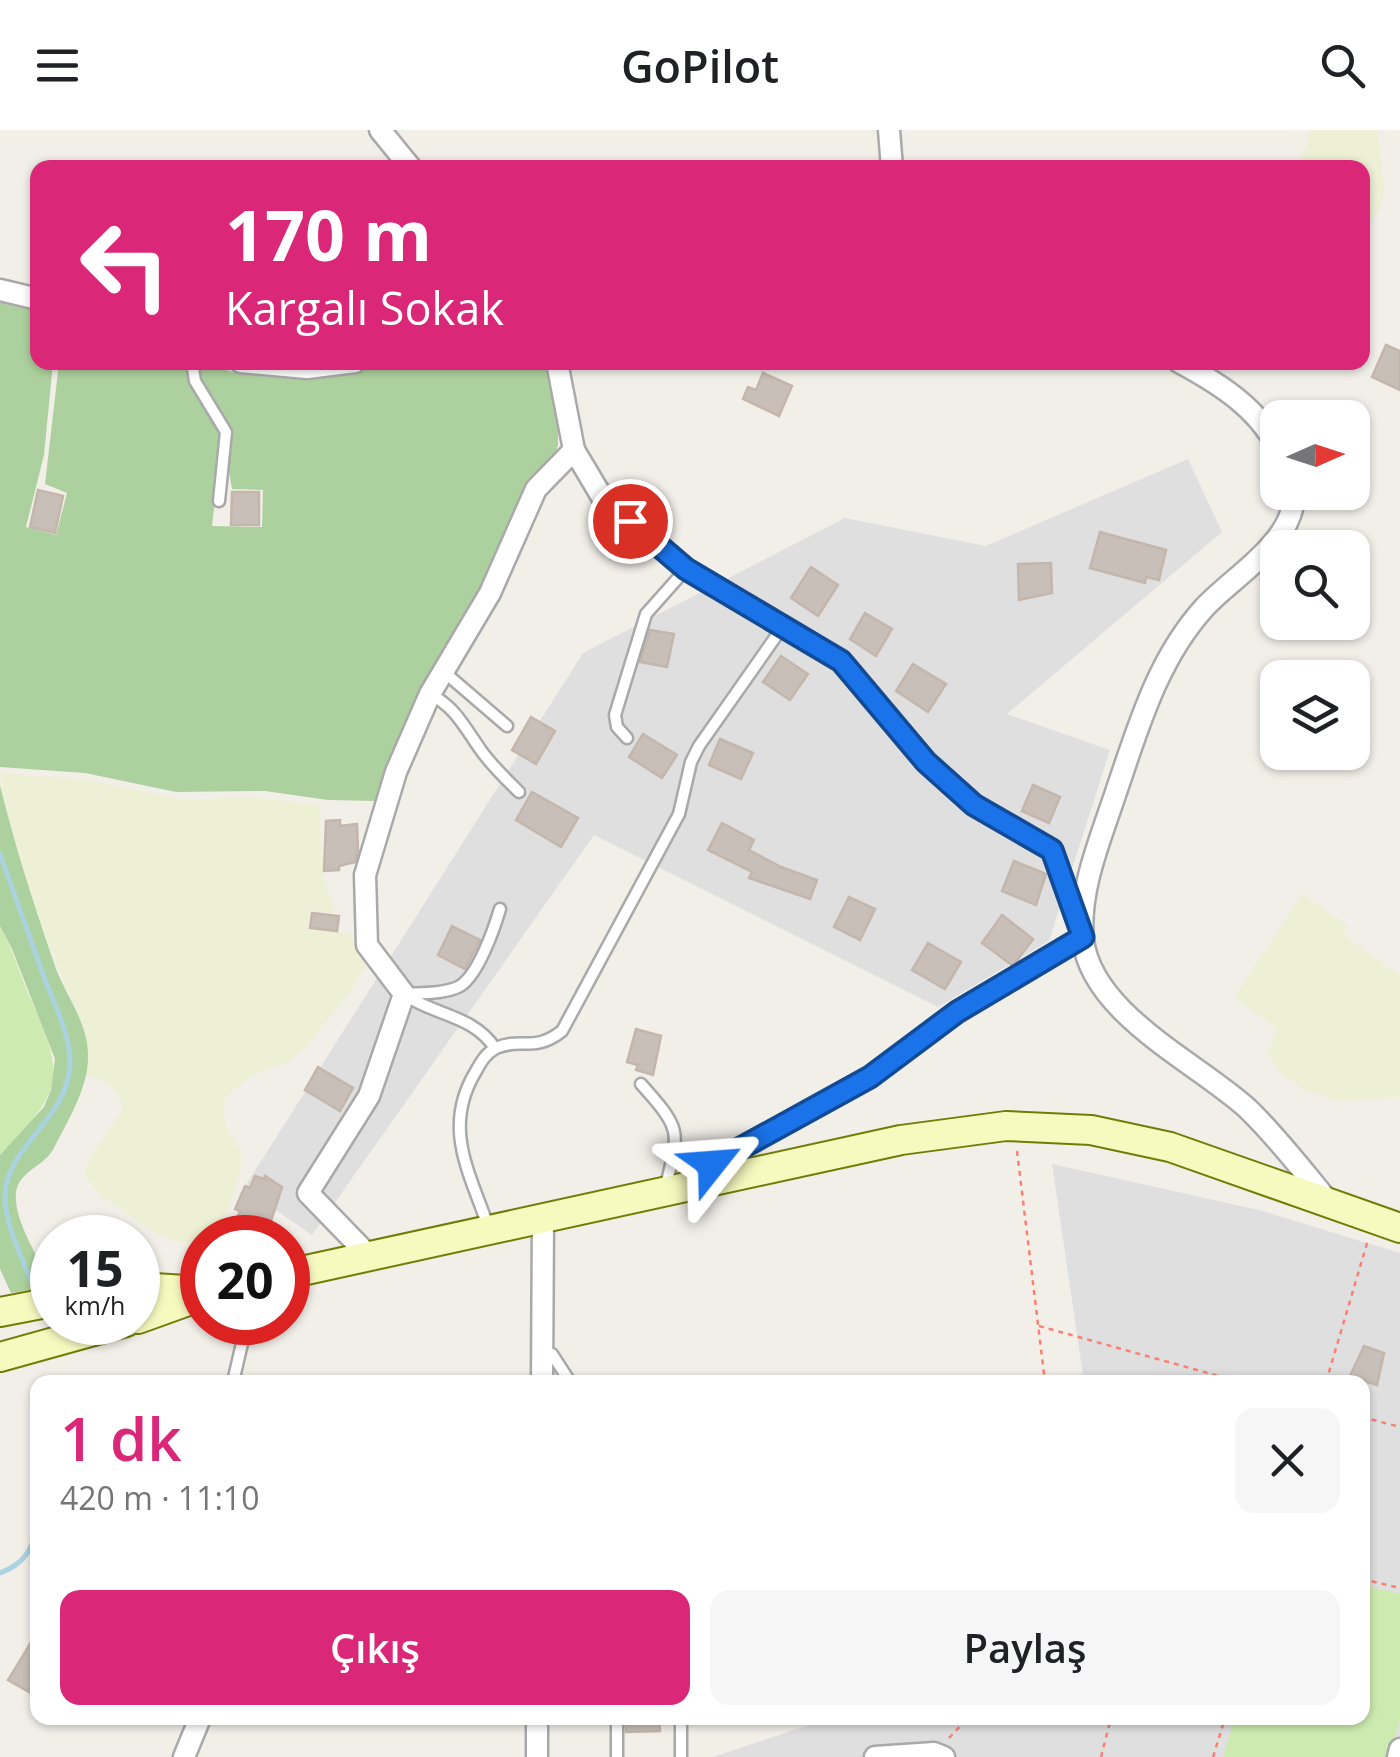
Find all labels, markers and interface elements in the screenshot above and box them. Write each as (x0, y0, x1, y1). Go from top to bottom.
text: GoPilot (621, 35, 779, 96)
icon: menu (30, 38, 85, 93)
icon: search (1315, 38, 1370, 93)
text: 170 m (225, 186, 432, 282)
icon: left (60, 200, 190, 330)
text: Kargalı Sokak (225, 277, 504, 338)
north arrow (1260, 400, 1370, 510)
map controls (1260, 400, 1370, 770)
pin (588, 479, 673, 564)
icon: arrive (603, 494, 658, 549)
button: search (1260, 530, 1370, 640)
button: layers (1260, 660, 1370, 770)
position arrow (660, 1112, 764, 1216)
speed limit sign: 20 (180, 1215, 310, 1345)
text: 15 (66, 1234, 124, 1302)
text: km/h (65, 1288, 125, 1322)
text: 1 dk (60, 1397, 182, 1479)
button: close (1235, 1408, 1340, 1513)
text: 420 m · 11:10 (60, 1476, 259, 1519)
button: Çıkış (60, 1590, 690, 1705)
button: Paylaş (710, 1590, 1340, 1705)

